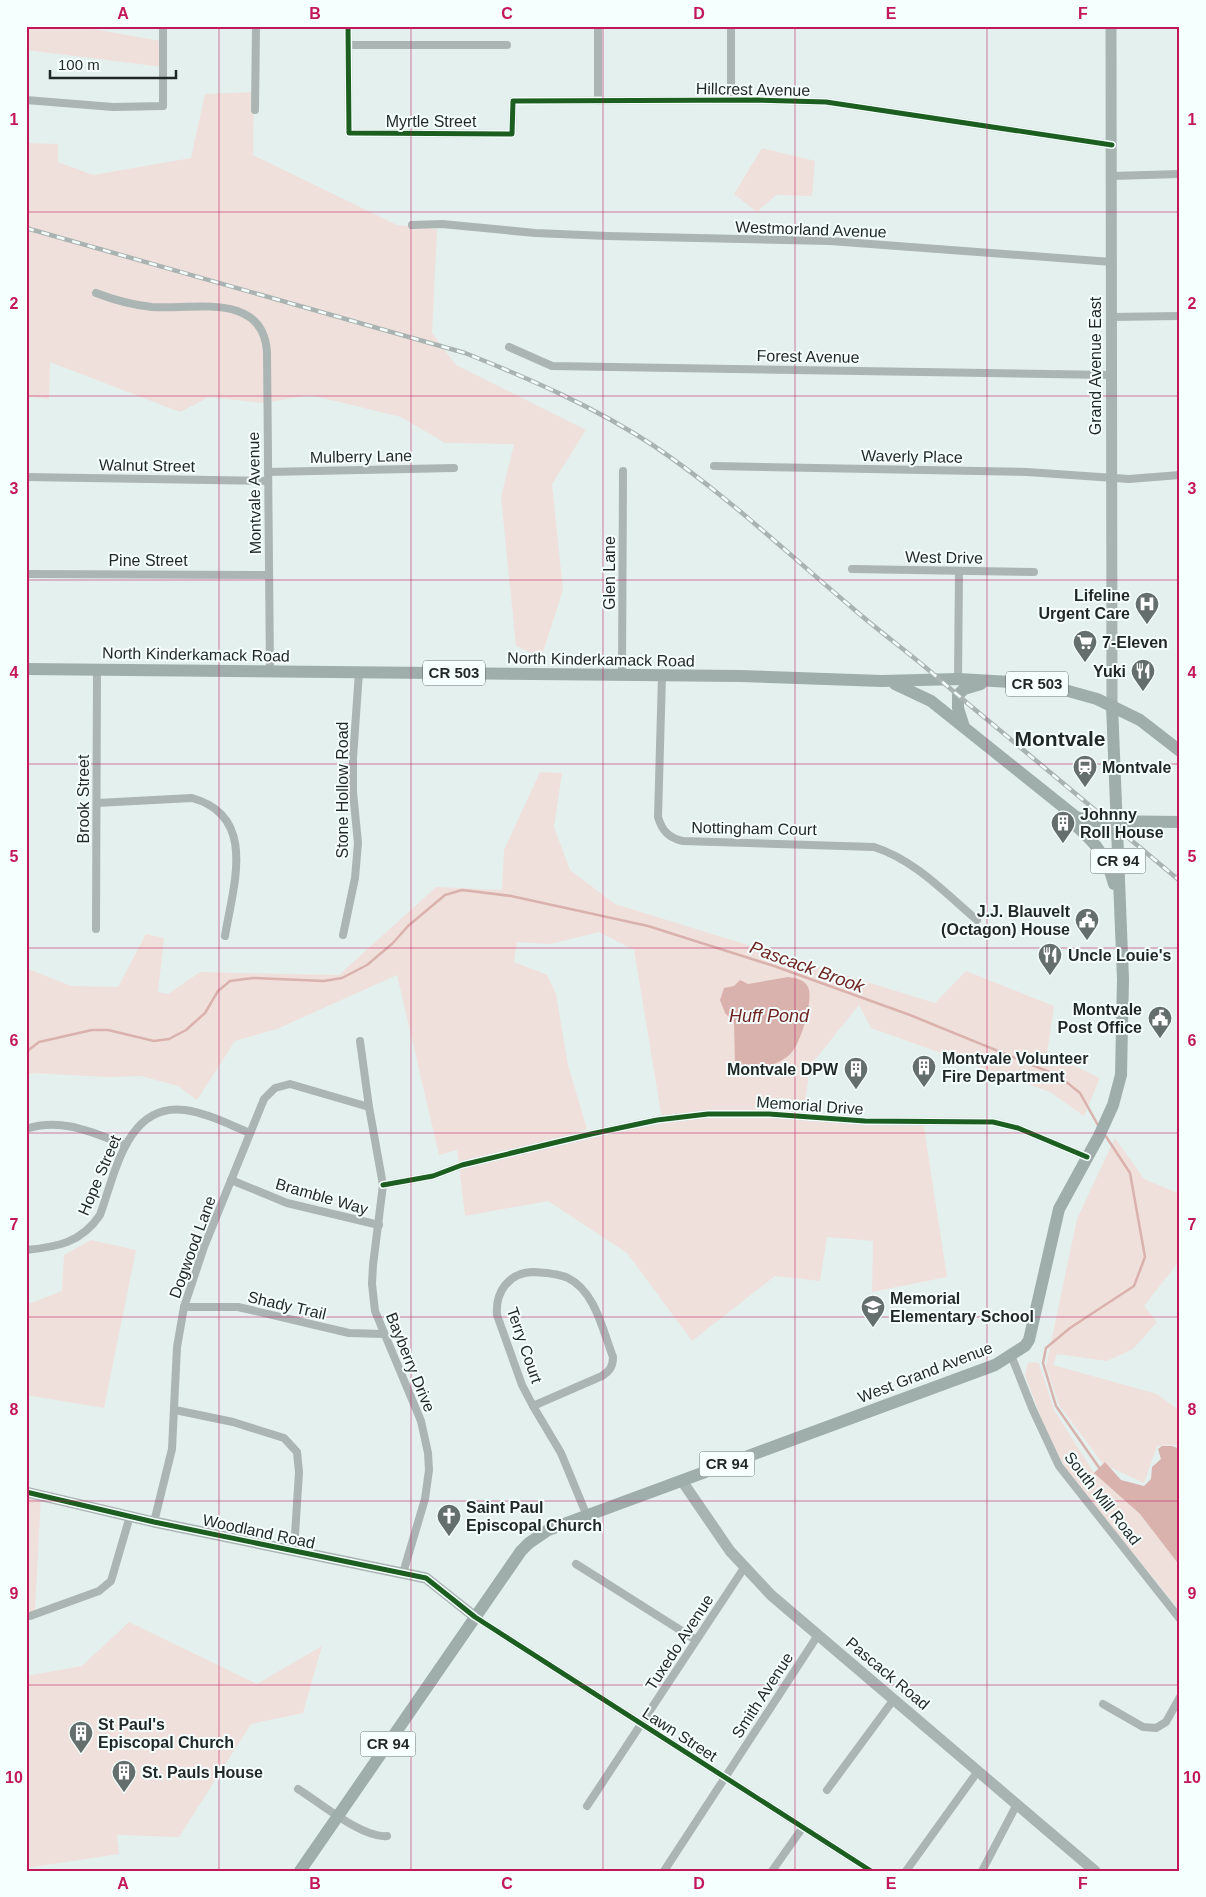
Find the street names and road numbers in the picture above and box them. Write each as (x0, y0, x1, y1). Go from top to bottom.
street label: Hillcrest Avenue (696, 80, 810, 99)
street label: Myrtle Street (386, 113, 477, 130)
street label: Westmorland Avenue (735, 218, 887, 241)
street label: Grand Avenue East (1087, 296, 1104, 435)
street label: Forest Avenue (756, 347, 860, 366)
street label: Montvale Avenue (245, 432, 264, 554)
street label: Mulberry Lane (310, 447, 412, 466)
street label: Waverly Place (861, 447, 963, 466)
street label: Walnut Street (99, 456, 196, 475)
street label: Glen Lane (601, 536, 618, 610)
street label: West Drive (905, 548, 983, 567)
street label: Pine Street (108, 552, 188, 569)
street label: North Kinderkamack Road (102, 644, 290, 665)
street label: North Kinderkamack Road (507, 649, 695, 670)
road number: CR 503 (423, 660, 485, 686)
road number: CR 503 (1006, 672, 1068, 696)
street label: Stone Hollow Road (334, 722, 351, 858)
street label: Brook Street (75, 754, 92, 843)
street label: Nottingham Court (691, 819, 817, 838)
road number: CR 94 (1090, 848, 1146, 874)
street label: Memorial Drive (756, 1093, 864, 1118)
street label: Hope Street (75, 1132, 124, 1218)
street label: Bramble Way (274, 1175, 370, 1218)
street label: Dogwood Lane (166, 1194, 219, 1301)
street label: Shady Trail (246, 1288, 328, 1323)
street label: Terry Court (504, 1305, 546, 1386)
street label: Bayberry Drive (383, 1310, 438, 1415)
street label: West Grand Avenue (856, 1339, 995, 1406)
street label: South Mill Road (1061, 1449, 1144, 1548)
road number: CR 94 (700, 1452, 754, 1476)
street label: Woodland Road (201, 1511, 317, 1552)
street label: Tuxedo Avenue (642, 1591, 717, 1693)
street label: Pascack Road (843, 1634, 933, 1713)
street label: Smith Avenue (728, 1649, 796, 1741)
street label: Lawn Street (639, 1704, 721, 1765)
road number: CR 94 (360, 1732, 416, 1756)

